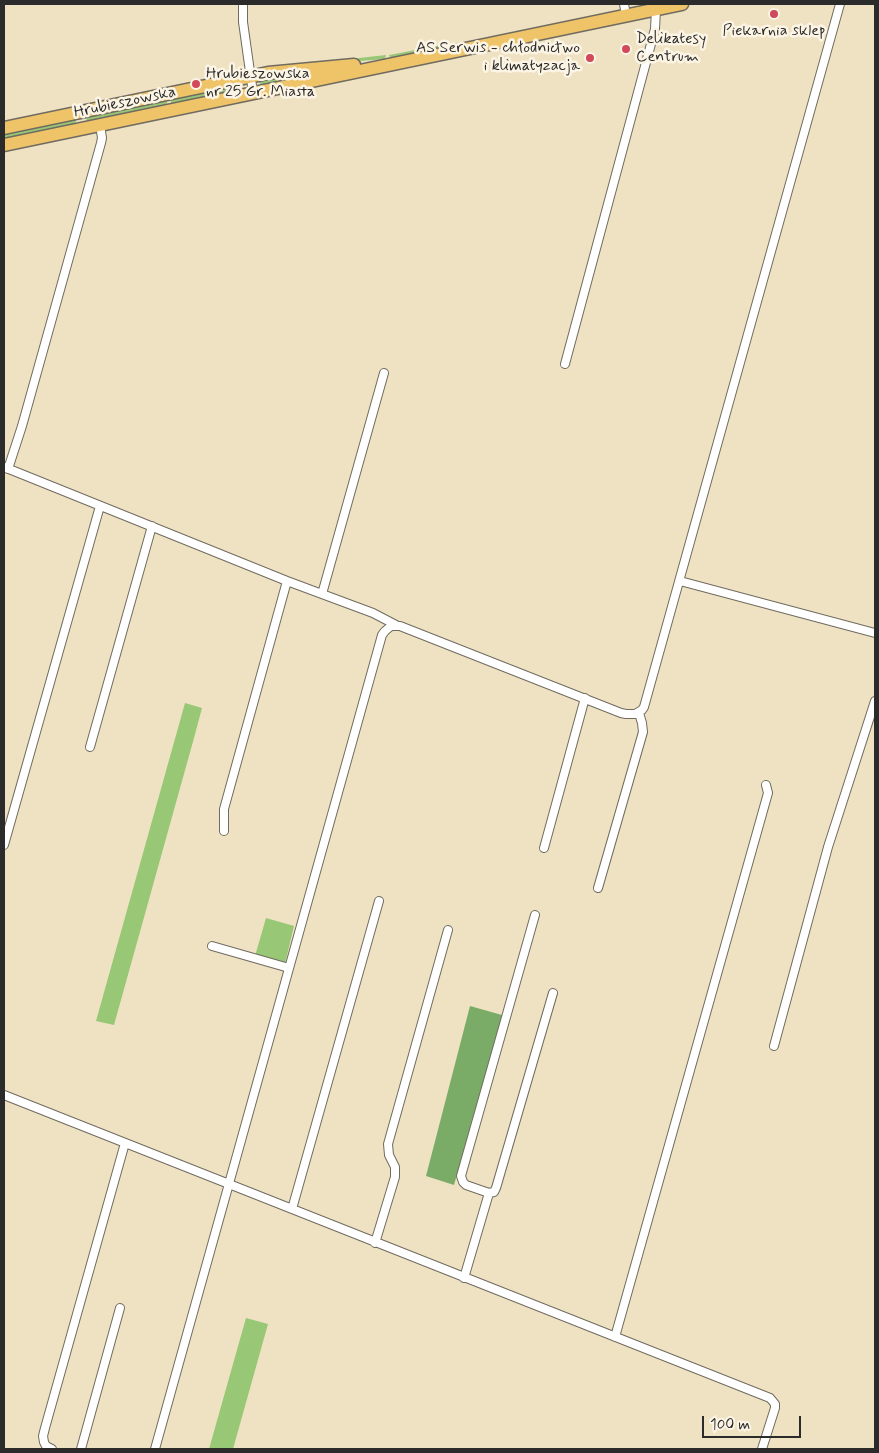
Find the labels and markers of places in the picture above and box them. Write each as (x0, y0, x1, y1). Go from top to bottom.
marker: Piekarnia sklep (768, 8, 780, 20)
place label: Piekarnia sklep (723, 22, 825, 42)
place label: Delikatesy Centrum (636, 30, 706, 68)
place label: AS Serwis - chłodnictwo i klimatyzacja (416, 39, 580, 77)
marker: Delikatesy Centrum (620, 43, 632, 55)
marker: AS Serwis - chłodnictwo i klimatyzacja (584, 52, 596, 64)
place label: Hrubieszowska nr 25 Gr. Miasta (206, 65, 315, 103)
marker: Hrubieszowska nr 25 Gr. Miasta (190, 78, 202, 90)

